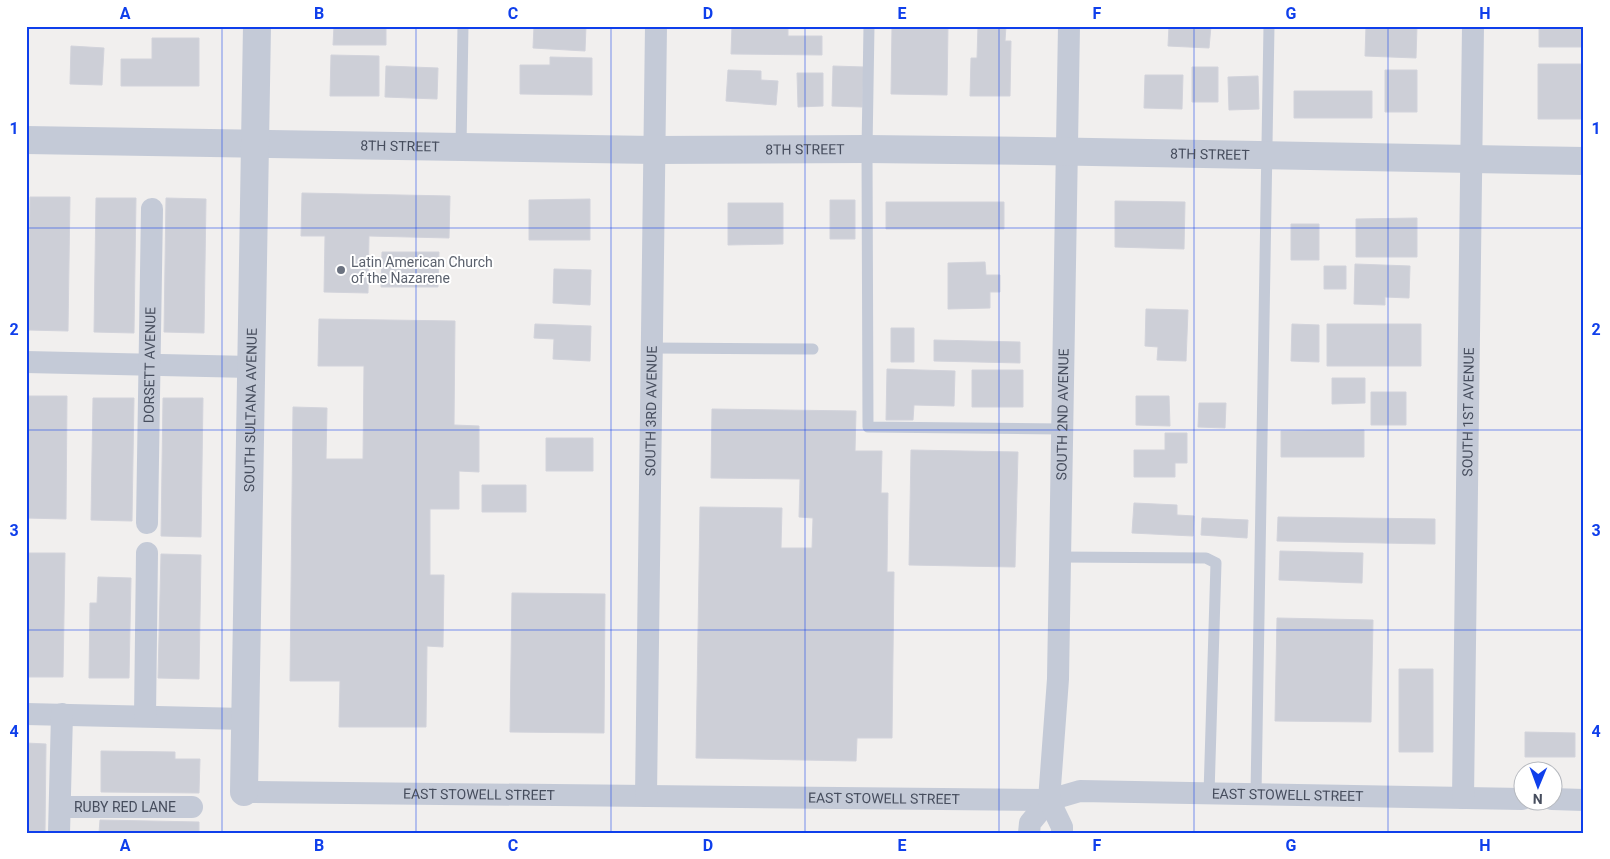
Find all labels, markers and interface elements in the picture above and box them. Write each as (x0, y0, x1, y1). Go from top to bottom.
text: A (120, 4, 131, 23)
text: B (314, 4, 324, 23)
text: C (508, 4, 518, 23)
text: D (703, 4, 713, 23)
text: E (898, 4, 907, 23)
text: F (1093, 4, 1102, 23)
text: G (1286, 4, 1297, 23)
text: H (1479, 4, 1491, 23)
text: 1 (9, 119, 19, 138)
text: 1 (1591, 119, 1601, 138)
street label: 8TH STREET (360, 137, 440, 155)
street label: 8TH STREET (765, 141, 845, 157)
street label: 8TH STREET (1170, 145, 1250, 163)
place label: Latin American Church of the Nazarene (351, 254, 493, 286)
marker: Latin American Church of the Nazarene (335, 264, 347, 276)
street label: DORSETT AVENUE (141, 307, 158, 423)
text: 2 (9, 320, 19, 339)
text: 2 (1591, 320, 1601, 339)
street label: SOUTH SULTANA AVENUE (241, 328, 260, 492)
street label: SOUTH 3RD AVENUE (642, 346, 660, 476)
street label: SOUTH 1ST AVENUE (1459, 347, 1477, 477)
street label: SOUTH 2ND AVENUE (1053, 348, 1072, 480)
text: 3 (9, 521, 19, 540)
text: 3 (1591, 521, 1601, 540)
text: 4 (9, 722, 19, 741)
text: 4 (1591, 722, 1601, 741)
north arrow (1512, 762, 1562, 812)
street label: EAST STOWELL STREET (1212, 785, 1364, 804)
street label: EAST STOWELL STREET (403, 786, 556, 803)
street label: EAST STOWELL STREET (808, 790, 961, 807)
text: N (1533, 791, 1543, 807)
street label: RUBY RED LANE (74, 799, 176, 815)
text: A (120, 836, 131, 855)
text: B (314, 836, 324, 855)
text: C (508, 836, 518, 855)
text: D (703, 836, 713, 855)
text: E (898, 836, 907, 855)
text: F (1093, 836, 1102, 855)
text: G (1286, 836, 1297, 855)
text: H (1479, 836, 1491, 855)

